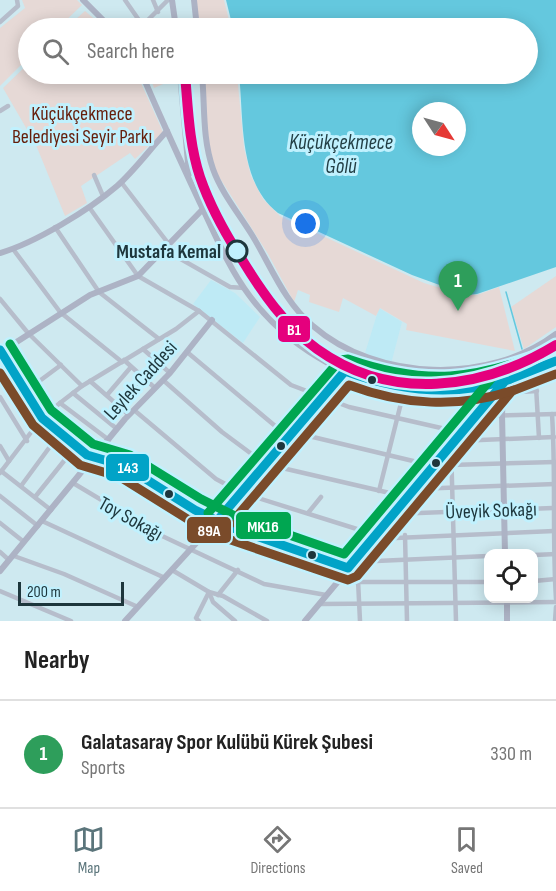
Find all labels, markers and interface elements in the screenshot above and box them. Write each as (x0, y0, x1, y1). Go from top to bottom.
search box (18, 18, 538, 84)
icon: search (39, 35, 72, 68)
text: Search here (87, 38, 174, 65)
park label: Küçükçekmece Belediyesi Seyir Parkı (12, 102, 152, 149)
north arrow (412, 102, 466, 156)
water label: Küçükçekmece Gölü (289, 130, 393, 179)
your location (291, 209, 320, 238)
place label: Mustafa Kemal (116, 240, 221, 264)
marker: Mustafa Kemal (226, 240, 248, 262)
pin: 1 (438, 262, 478, 311)
line badge: B1 (277, 315, 311, 343)
text: B1 (287, 321, 302, 340)
street label: Leylek Caddesi (99, 336, 182, 425)
unlabelled marker (366, 374, 378, 386)
unlabelled marker (275, 440, 287, 452)
line badge: 143 (105, 453, 150, 482)
unlabelled marker (430, 457, 442, 469)
text: 143 (117, 459, 139, 478)
unlabelled marker (163, 488, 175, 500)
street label: Toy Sokağı (94, 491, 167, 546)
street label: Üveyik Sokağı (445, 497, 537, 525)
line badge: MK16 (235, 511, 292, 540)
line badge: 89A (186, 516, 232, 544)
text: MK16 (247, 518, 279, 537)
text: 89A (198, 522, 221, 541)
unlabelled marker (306, 549, 318, 561)
map controls (484, 549, 538, 603)
button: locate (484, 549, 538, 603)
scale bar (18, 579, 124, 606)
text: 200 m (27, 583, 61, 602)
text: Nearby (24, 645, 90, 676)
text: Galatasaray Spor Kulübü Kürek Şubesi (81, 729, 373, 756)
text: 1 (40, 742, 47, 766)
text: 330 m (490, 742, 532, 766)
text: Sports (81, 756, 125, 780)
tab: Map (72, 823, 105, 878)
tab: Directions (250, 823, 305, 878)
tab: Saved (450, 823, 483, 878)

